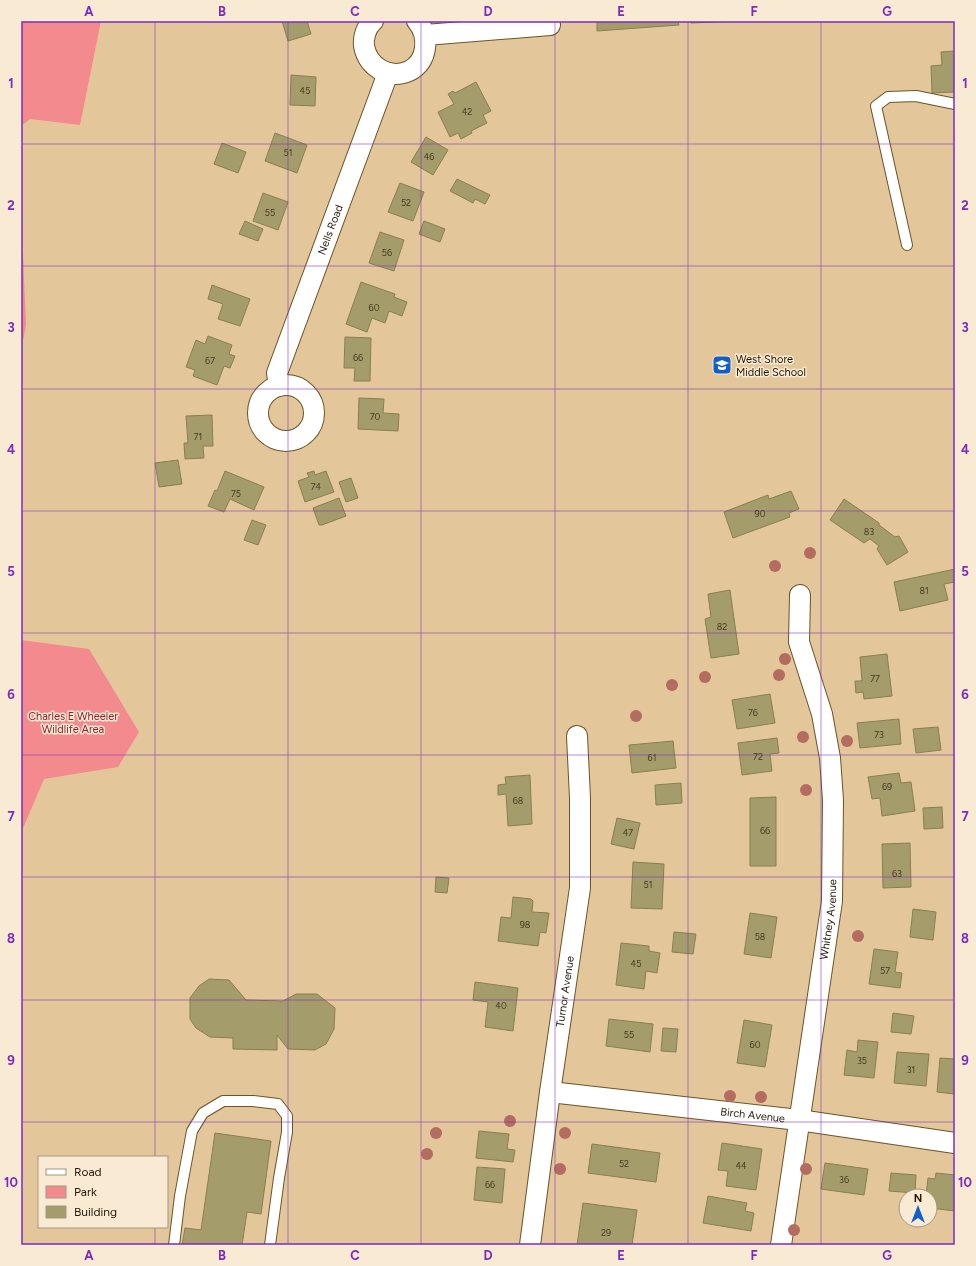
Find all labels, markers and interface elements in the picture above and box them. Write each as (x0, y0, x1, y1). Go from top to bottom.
text: A (84, 4, 94, 19)
text: B (218, 4, 226, 19)
text: C (350, 4, 360, 19)
text: D (483, 4, 493, 19)
text: E (617, 4, 625, 19)
text: F (750, 4, 758, 19)
text: G (882, 4, 892, 19)
text: 1 (8, 76, 14, 91)
text: 1 (962, 76, 968, 91)
house number: 45 (300, 85, 310, 96)
house number: 42 (462, 106, 472, 117)
house number: 51 (284, 147, 292, 158)
house number: 46 (424, 151, 434, 162)
house number: 52 (401, 197, 411, 208)
text: 2 (7, 198, 15, 213)
text: 2 (961, 198, 969, 213)
street label: Nells Road (315, 203, 345, 257)
house number: 55 (265, 207, 275, 218)
house number: 56 (382, 247, 392, 258)
house number: 60 (369, 302, 380, 313)
text: 3 (7, 320, 15, 335)
text: 3 (961, 320, 969, 335)
house number: 66 (353, 352, 363, 363)
place label: West Shore Middle School (736, 353, 806, 379)
school or university icon: West Shore Middle School (711, 354, 733, 376)
house number: 67 (205, 355, 215, 366)
house number: 70 (370, 411, 381, 422)
house number: 71 (194, 431, 202, 442)
text: 4 (7, 442, 15, 457)
text: 4 (961, 442, 969, 457)
house number: 74 (311, 481, 322, 492)
house number: 75 (231, 488, 241, 499)
house number: 90 (755, 508, 766, 519)
house number: 83 (864, 526, 874, 537)
text: 5 (7, 564, 15, 579)
text: 5 (961, 564, 969, 579)
house number: 81 (919, 585, 929, 596)
house number: 82 (717, 621, 727, 632)
house number: 77 (870, 673, 880, 684)
text: 6 (7, 687, 15, 702)
text: 6 (961, 687, 969, 702)
house number: 76 (748, 707, 758, 718)
park label: Charles E Wheeler Wildlife Area (28, 710, 118, 736)
house number: 73 (874, 729, 884, 740)
house number: 72 (753, 751, 763, 762)
house number: 61 (648, 752, 656, 763)
house number: 69 (882, 781, 892, 792)
house number: 68 (513, 795, 524, 806)
text: 7 (7, 809, 15, 824)
text: 7 (961, 809, 969, 824)
house number: 66 (760, 825, 770, 836)
house number: 47 (623, 827, 633, 838)
house number: 63 (892, 868, 902, 879)
house number: 51 (644, 879, 652, 890)
street label: Whitney Avenue (817, 879, 839, 961)
house number: 98 (520, 919, 531, 930)
text: 8 (7, 931, 15, 946)
house number: 58 (755, 931, 766, 942)
text: 8 (961, 931, 969, 946)
street label: Turnor Avenue (553, 955, 576, 1028)
house number: 45 (631, 958, 641, 969)
house number: 57 (880, 965, 890, 976)
house number: 40 (495, 1000, 507, 1011)
house number: 55 (624, 1029, 634, 1040)
house number: 60 (750, 1039, 761, 1050)
text: 9 (7, 1053, 15, 1068)
text: 9 (961, 1053, 969, 1068)
house number: 35 (857, 1055, 867, 1066)
house number: 31 (907, 1064, 915, 1075)
street label: Birch Avenue (720, 1105, 786, 1125)
legend (38, 1156, 168, 1228)
house number: 52 (619, 1158, 629, 1169)
house number: 44 (735, 1160, 747, 1171)
text: Road (74, 1165, 102, 1179)
house number: 36 (839, 1174, 849, 1185)
text: 10 (4, 1175, 18, 1190)
text: 10 (958, 1175, 972, 1190)
house number: 66 (485, 1179, 495, 1190)
text: Park (74, 1185, 97, 1199)
north arrow (898, 1188, 938, 1228)
text: N (914, 1192, 922, 1205)
text: Building (74, 1205, 117, 1219)
house number: 29 (601, 1227, 611, 1238)
text: A (84, 1248, 94, 1263)
text: B (218, 1248, 226, 1263)
text: C (350, 1248, 360, 1263)
text: D (483, 1248, 493, 1263)
text: E (617, 1248, 625, 1263)
text: F (750, 1248, 758, 1263)
text: G (882, 1248, 892, 1263)

